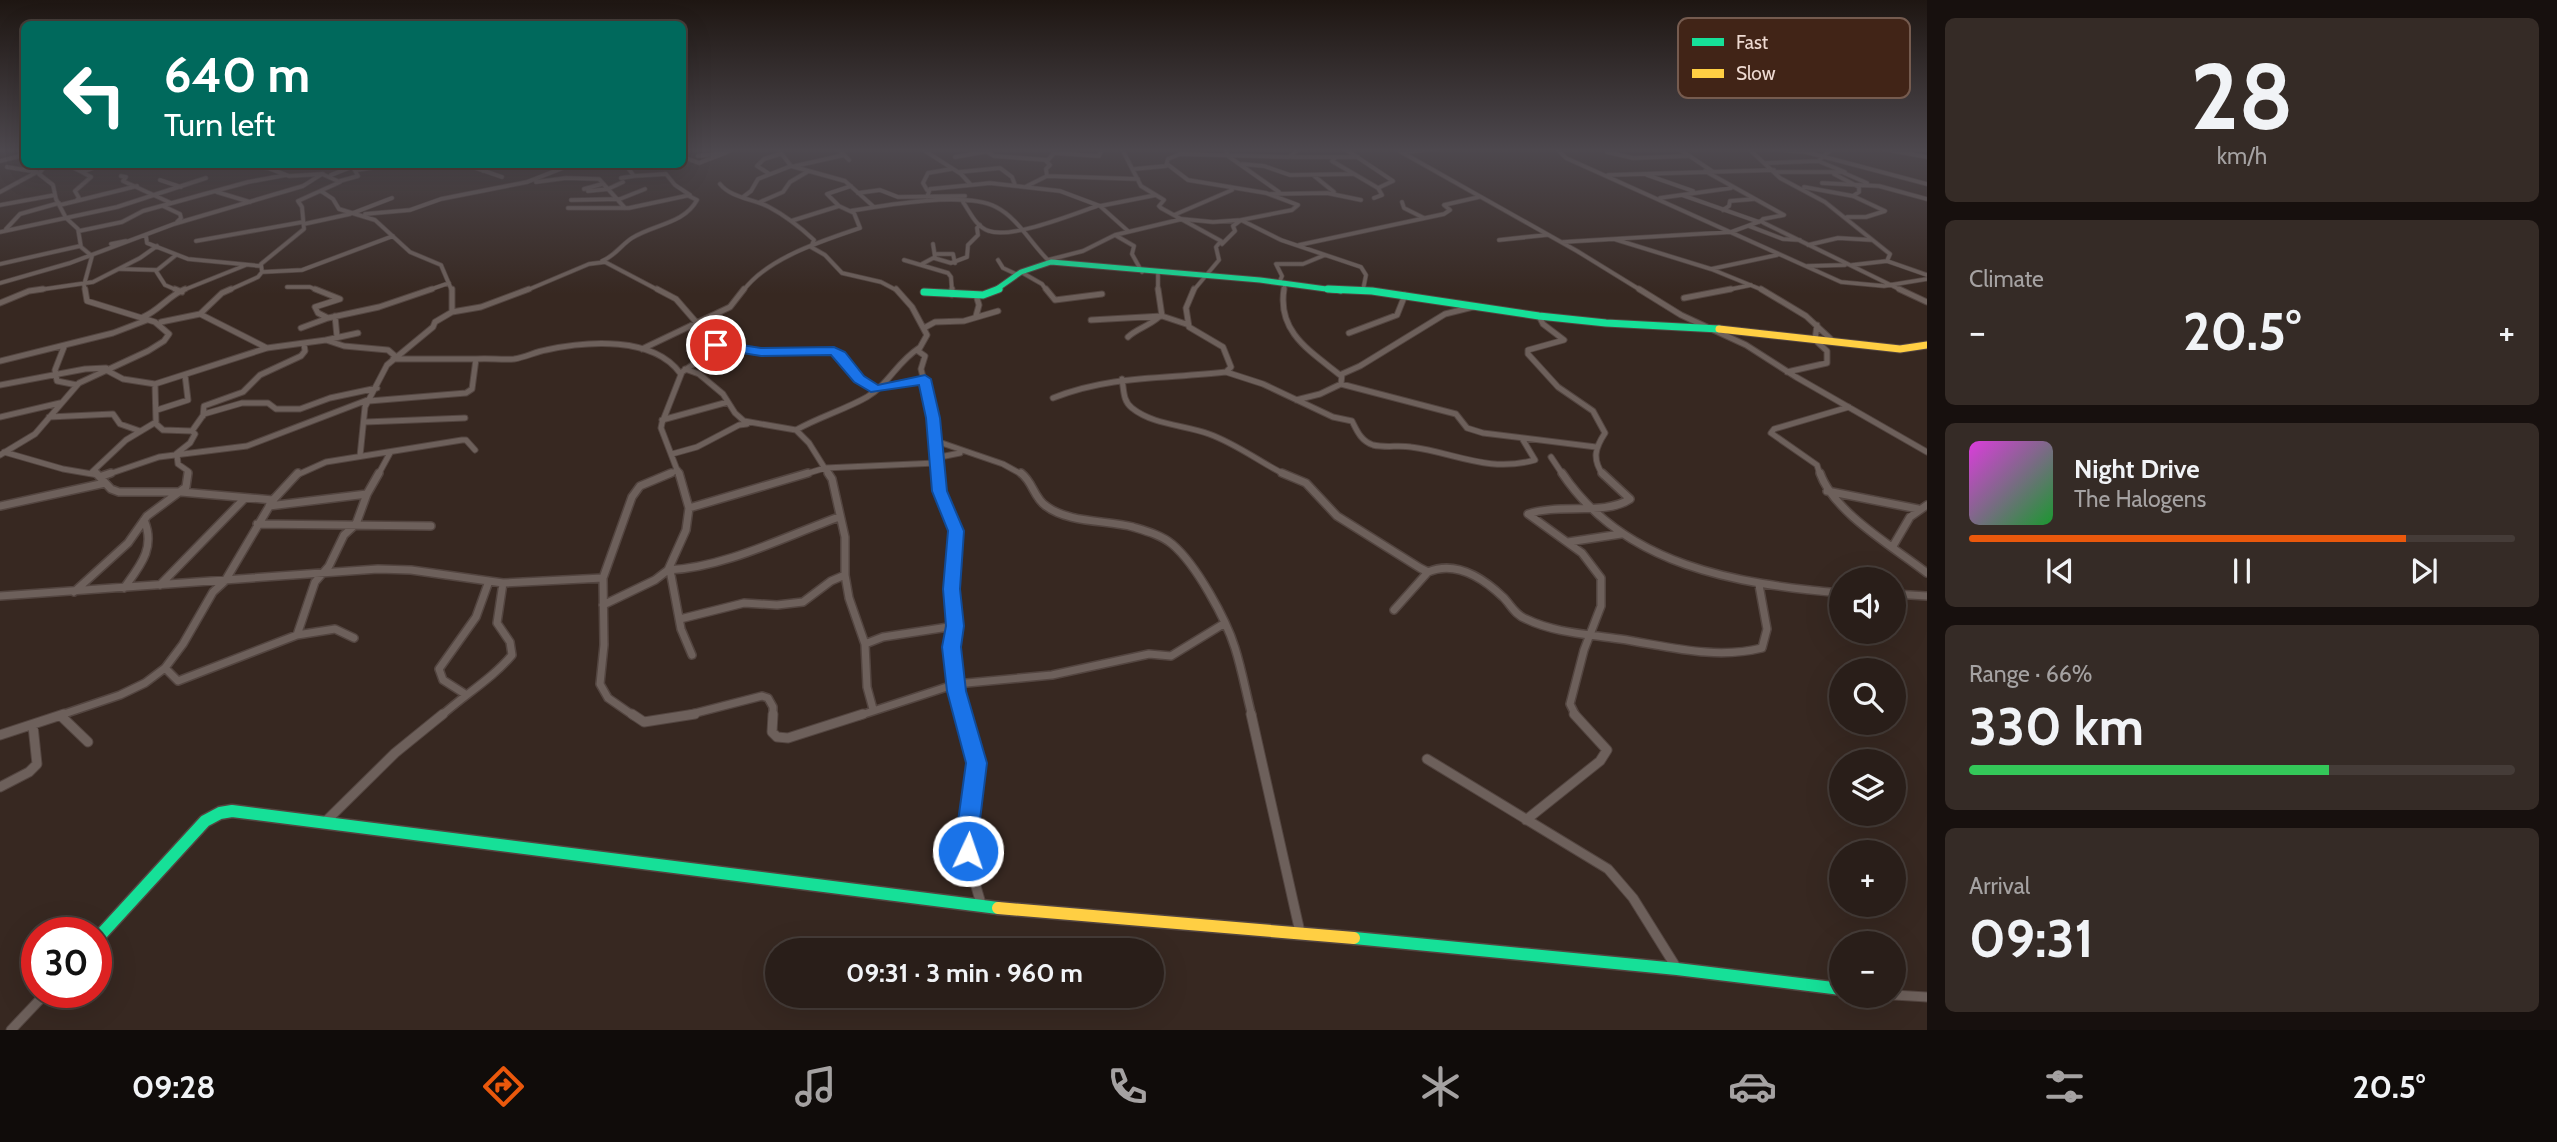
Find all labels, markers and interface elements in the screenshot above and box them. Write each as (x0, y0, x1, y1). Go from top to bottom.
legend (1678, 18, 1910, 98)
text: Fast (1736, 31, 1769, 54)
text: 28 (2190, 41, 2294, 152)
text: 640 m (164, 45, 310, 104)
icon: left (49, 49, 140, 140)
text: Slow (1736, 62, 1776, 85)
text: Turn left (164, 105, 275, 144)
text: km/h (2217, 142, 2267, 170)
text: Climate (1969, 265, 2044, 293)
text: 20.5° (2183, 300, 2301, 363)
text: − (1969, 308, 1986, 355)
text: + (2498, 308, 2515, 355)
pin (686, 315, 746, 375)
icon: arrive (697, 326, 735, 364)
text: Night Drive (2074, 453, 2200, 485)
text: The Halogens (2074, 485, 2206, 513)
icon: previous (2041, 552, 2079, 590)
icon: pause (2223, 552, 2261, 590)
icon: next (2405, 552, 2443, 590)
map controls (1829, 567, 1906, 1008)
button: sound (1829, 567, 1906, 644)
button: search (1829, 658, 1906, 735)
text: Range · 66% (1969, 660, 2093, 688)
text: 330 km (1969, 695, 2144, 758)
button: layers (1829, 749, 1906, 826)
position arrow (931, 814, 1005, 888)
button: + (1829, 840, 1906, 917)
text: Arrival (1969, 872, 2030, 900)
text: 09:31 (1969, 907, 2094, 970)
speed limit sign: 30 (21, 917, 112, 1008)
button: − (1829, 931, 1906, 1008)
text: 09:31 · 3 min · 960 m (846, 957, 1083, 989)
icon: directions (479, 1062, 528, 1111)
icon: music (791, 1062, 840, 1111)
icon: phone (1103, 1062, 1152, 1111)
icon: climate (1416, 1062, 1465, 1111)
icon: car (1728, 1062, 1777, 1111)
icon: filters (2040, 1062, 2089, 1111)
text: 09:28 (132, 1067, 216, 1106)
text: 20.5° (2353, 1067, 2425, 1106)

